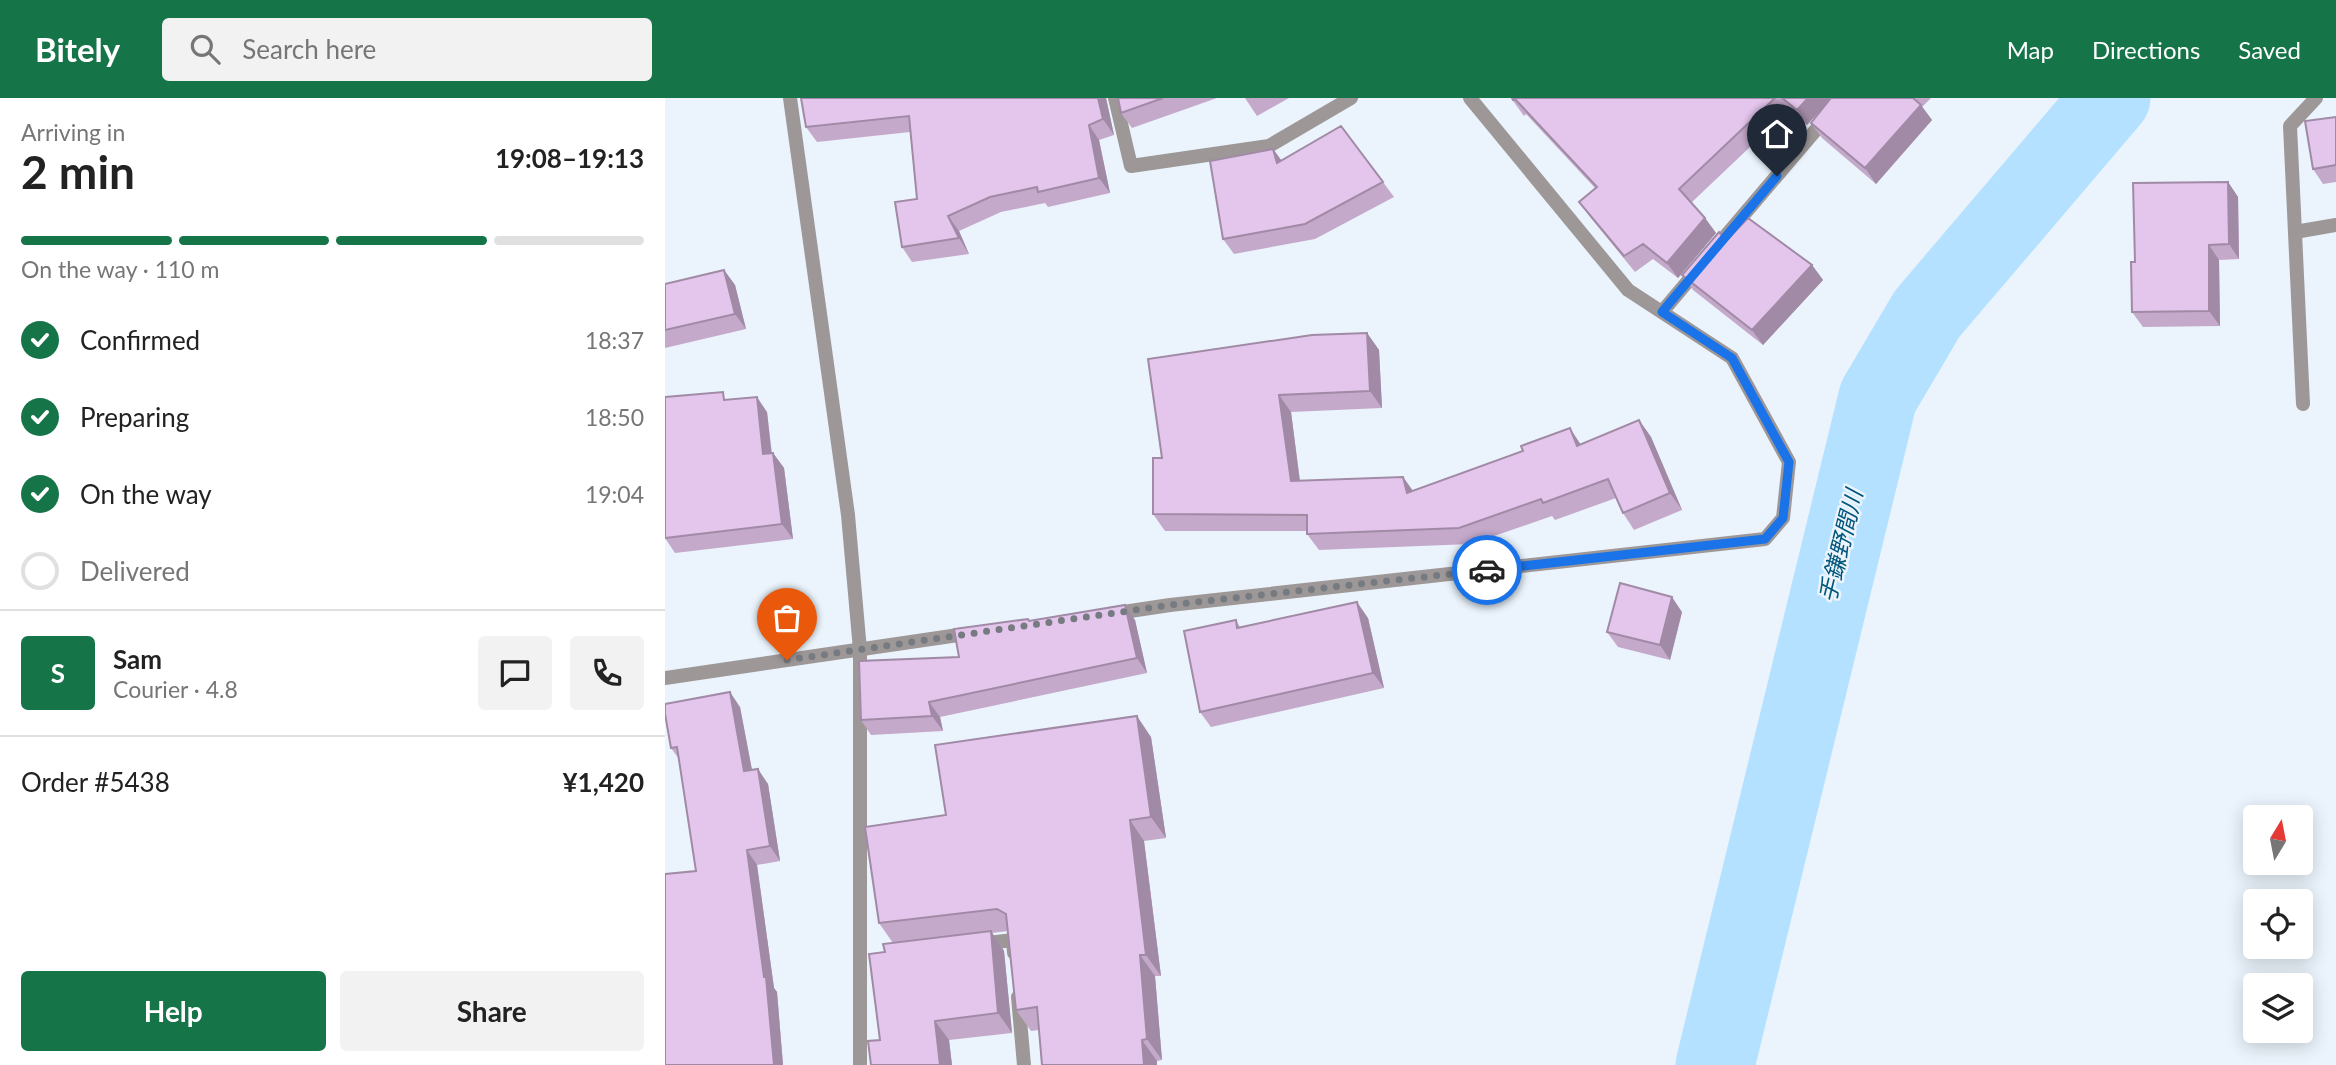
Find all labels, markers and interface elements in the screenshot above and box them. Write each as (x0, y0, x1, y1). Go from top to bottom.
search box (162, 18, 652, 81)
text: Bitely (35, 29, 120, 69)
icon: search (186, 30, 224, 68)
text: Search here (242, 33, 376, 65)
text: Map (2007, 35, 2054, 64)
text: Directions (2092, 35, 2200, 64)
text: Saved (2238, 35, 2301, 64)
pin (1747, 104, 1807, 176)
icon: home (1758, 115, 1796, 153)
text: Arriving in (21, 118, 125, 146)
text: 19:08–19:13 (495, 142, 644, 174)
text: 2 min (21, 144, 135, 199)
text: On the way · 110 m (21, 255, 220, 283)
icon: check (21, 321, 59, 359)
text: Confirmed (80, 324, 200, 356)
text: 18:37 (585, 326, 644, 354)
icon: check (21, 398, 59, 436)
text: Preparing (80, 401, 189, 433)
text: 18:50 (585, 403, 644, 431)
icon: check (21, 475, 59, 513)
text: On the way (80, 478, 212, 510)
text: 19:04 (585, 480, 644, 508)
water label: 手鎌野間川 (1813, 484, 1868, 605)
courier (1452, 535, 1522, 605)
icon: car (1468, 551, 1506, 589)
text: Delivered (80, 555, 190, 587)
pin (757, 588, 817, 660)
icon: bag (768, 599, 806, 637)
button: chat (478, 636, 552, 710)
button: phone (570, 636, 644, 710)
text: Sam (113, 643, 162, 675)
text: S (51, 657, 65, 689)
text: Courier · 4.8 (113, 675, 238, 703)
text: Order #5438 (21, 766, 170, 798)
text: ¥1,420 (563, 766, 644, 798)
north arrow (2243, 805, 2313, 875)
map controls (2243, 805, 2313, 1043)
button: locate (2243, 889, 2313, 959)
button: Help (21, 971, 326, 1051)
button: Share (340, 971, 644, 1051)
button: layers (2243, 973, 2313, 1043)

